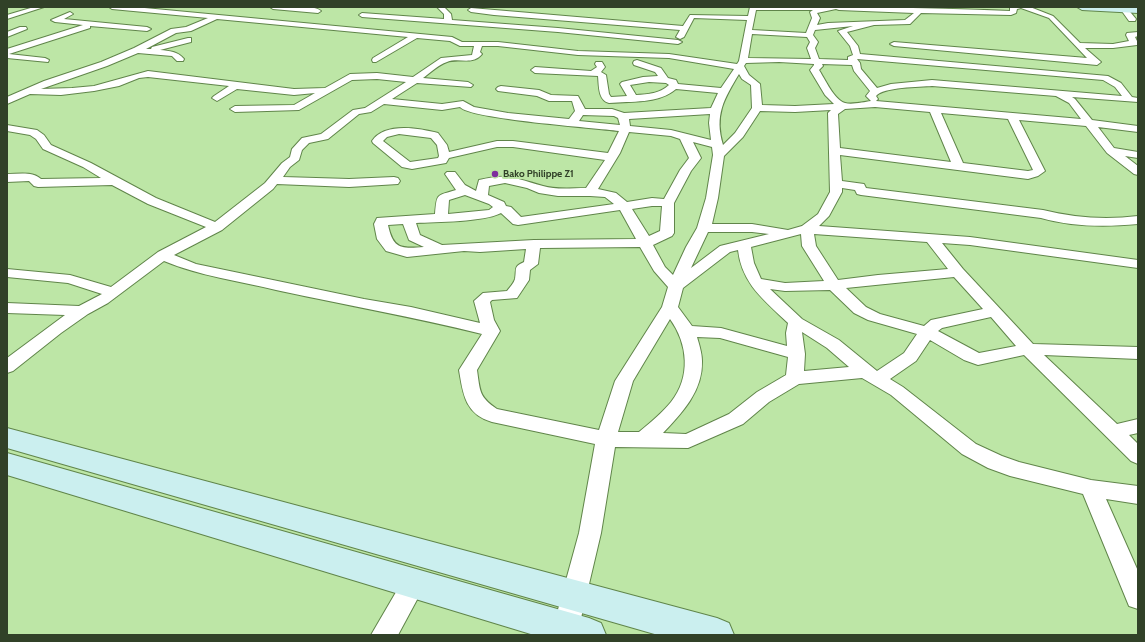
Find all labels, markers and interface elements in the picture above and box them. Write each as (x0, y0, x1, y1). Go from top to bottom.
place label: Bako Philippe Z1 (503, 168, 574, 180)
marker: Bako Philippe Z1 (490, 169, 500, 179)

